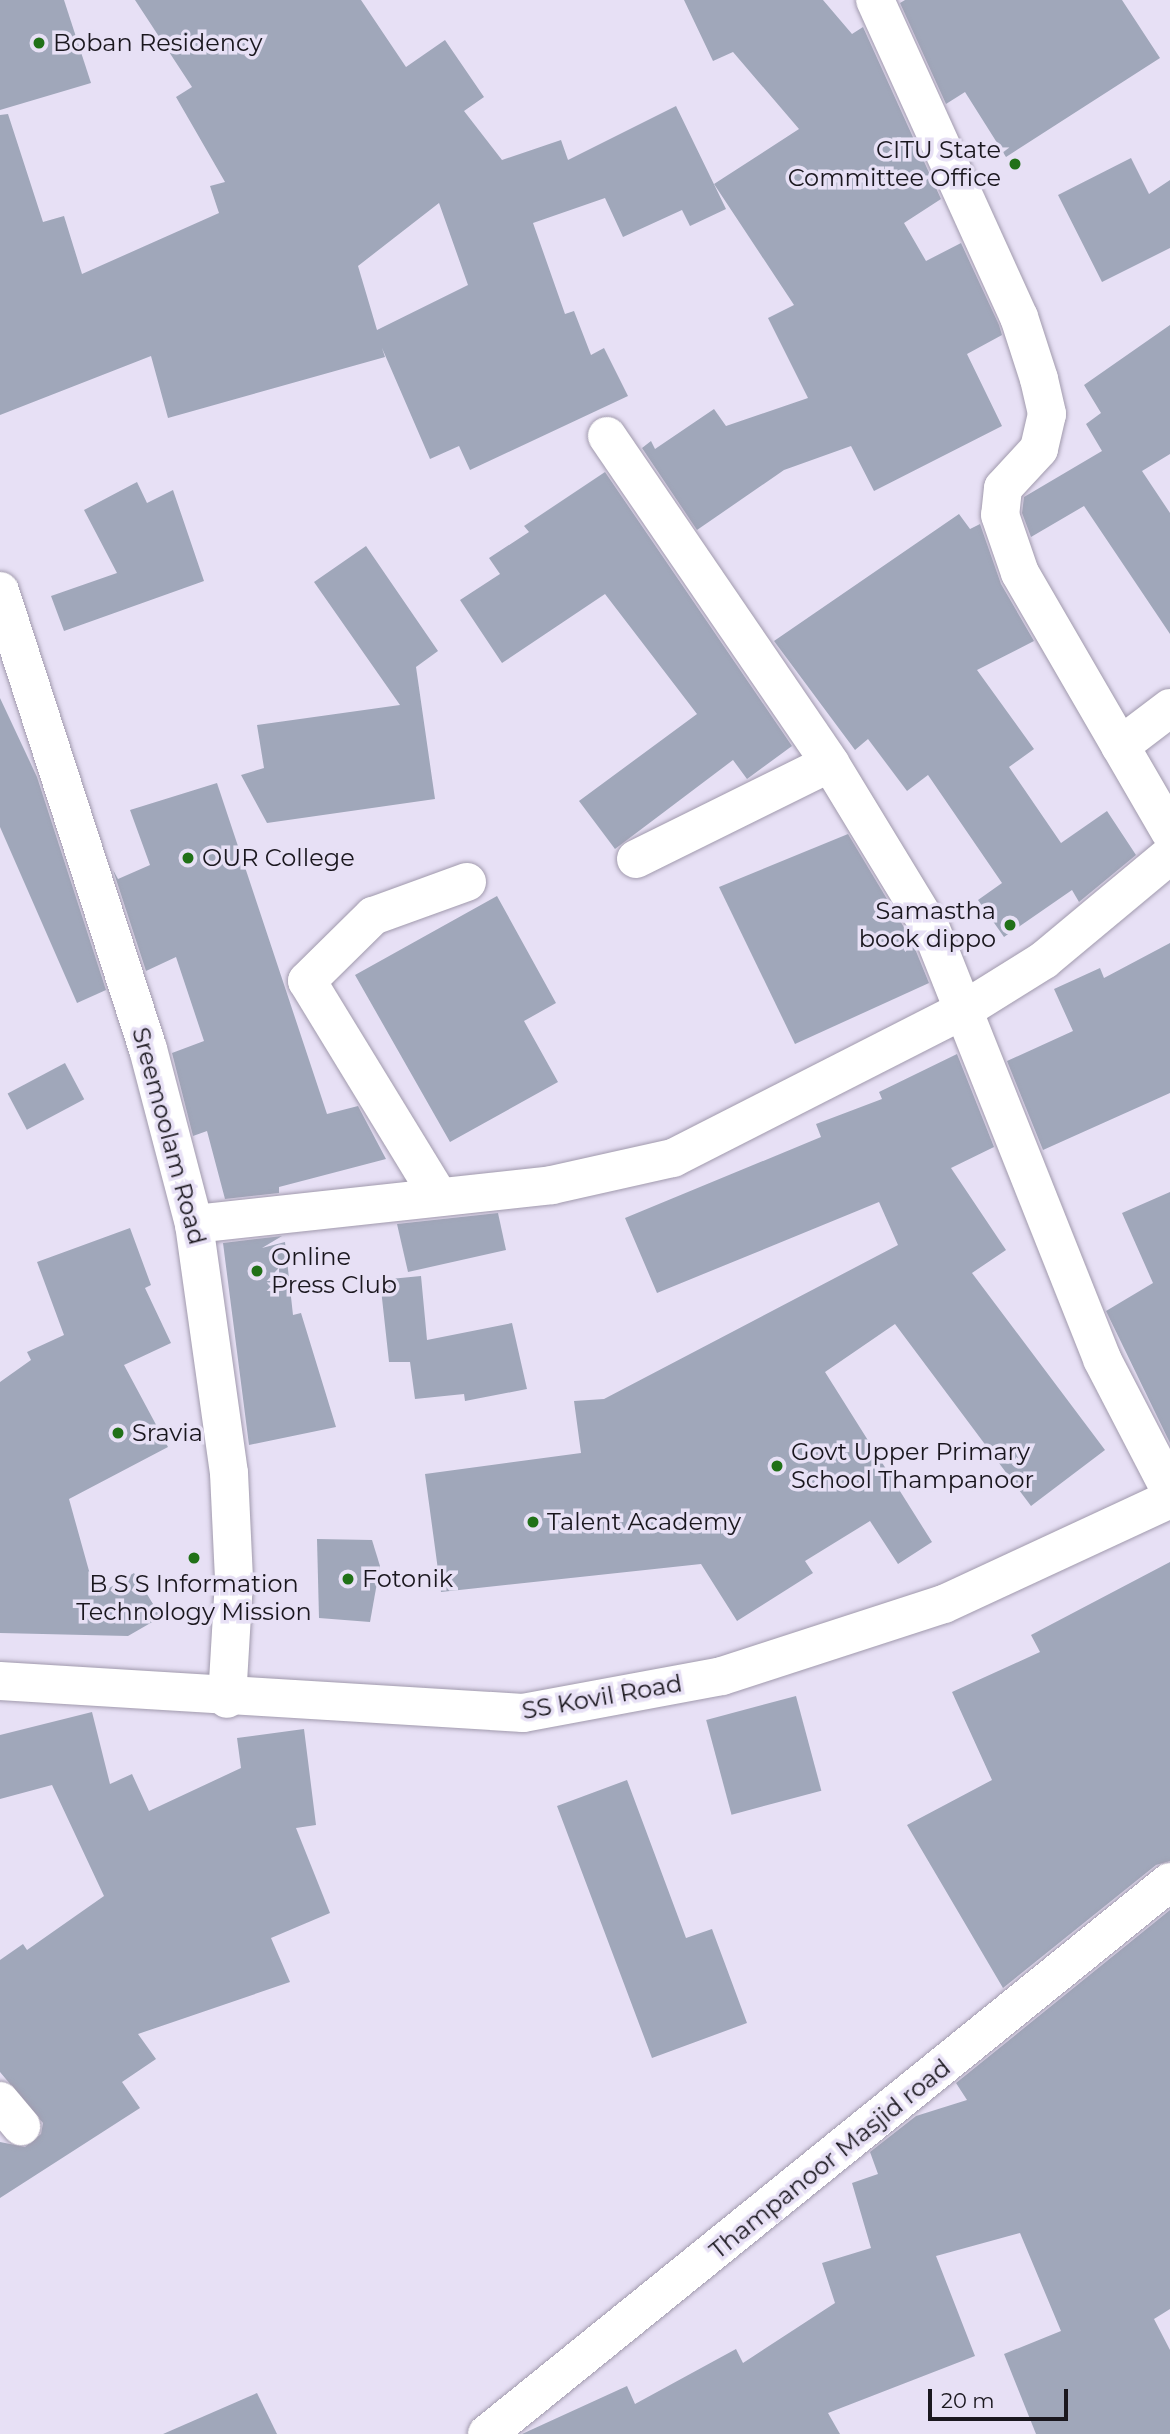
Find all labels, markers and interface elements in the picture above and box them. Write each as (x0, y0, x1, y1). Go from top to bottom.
place label: Boban Residency (53, 29, 262, 57)
marker: Boban Residency (31, 35, 47, 51)
place label: CITU State Committee Office (788, 136, 1001, 192)
marker: CITU State Committee Office (1007, 156, 1023, 172)
place label: OUR College (202, 844, 355, 872)
marker: OUR College (180, 850, 196, 866)
place label: Samastha book dippo (859, 897, 996, 953)
marker: Samastha book dippo (1002, 917, 1018, 933)
street label: Sreemoolam Road (126, 1024, 212, 1248)
place label: Online Press Club (271, 1243, 397, 1299)
marker: Online Press Club (249, 1263, 265, 1279)
place label: Sravia (132, 1419, 203, 1447)
marker: Sravia (110, 1425, 126, 1441)
place label: Govt Upper Primary School Thampanoor (791, 1438, 1034, 1494)
marker: Govt Upper Primary School Thampanoor (769, 1458, 785, 1474)
place label: Talent Academy (547, 1508, 741, 1536)
marker: Talent Academy (525, 1514, 541, 1530)
marker: B S S Information Technology Mission (186, 1550, 202, 1566)
place label: Fotonik (362, 1565, 453, 1593)
place label: B S S Information Technology Mission (76, 1570, 312, 1626)
marker: Fotonik (340, 1571, 356, 1587)
street label: SS Kovil Road (520, 1669, 684, 1725)
street label: Thampanoor Masjid road (704, 2053, 956, 2265)
scale bar (932, 2374, 1072, 2418)
text: 20 m (941, 2388, 995, 2413)

